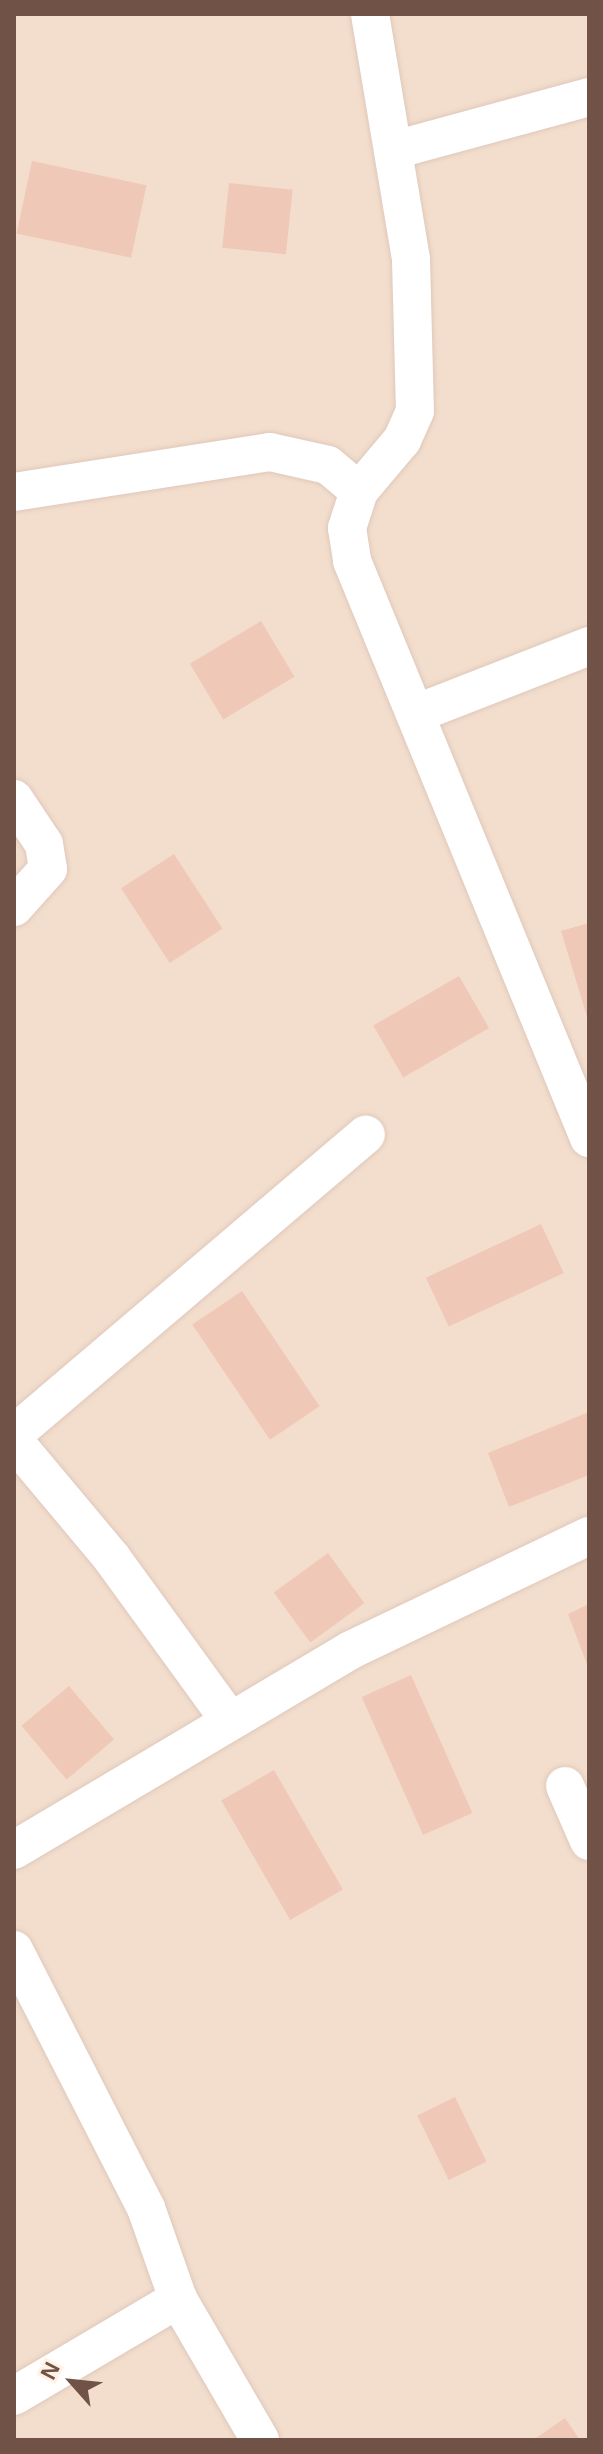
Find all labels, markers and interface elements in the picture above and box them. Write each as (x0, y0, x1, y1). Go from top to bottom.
north arrow (32, 2342, 112, 2422)
text: N (35, 2358, 65, 2384)

